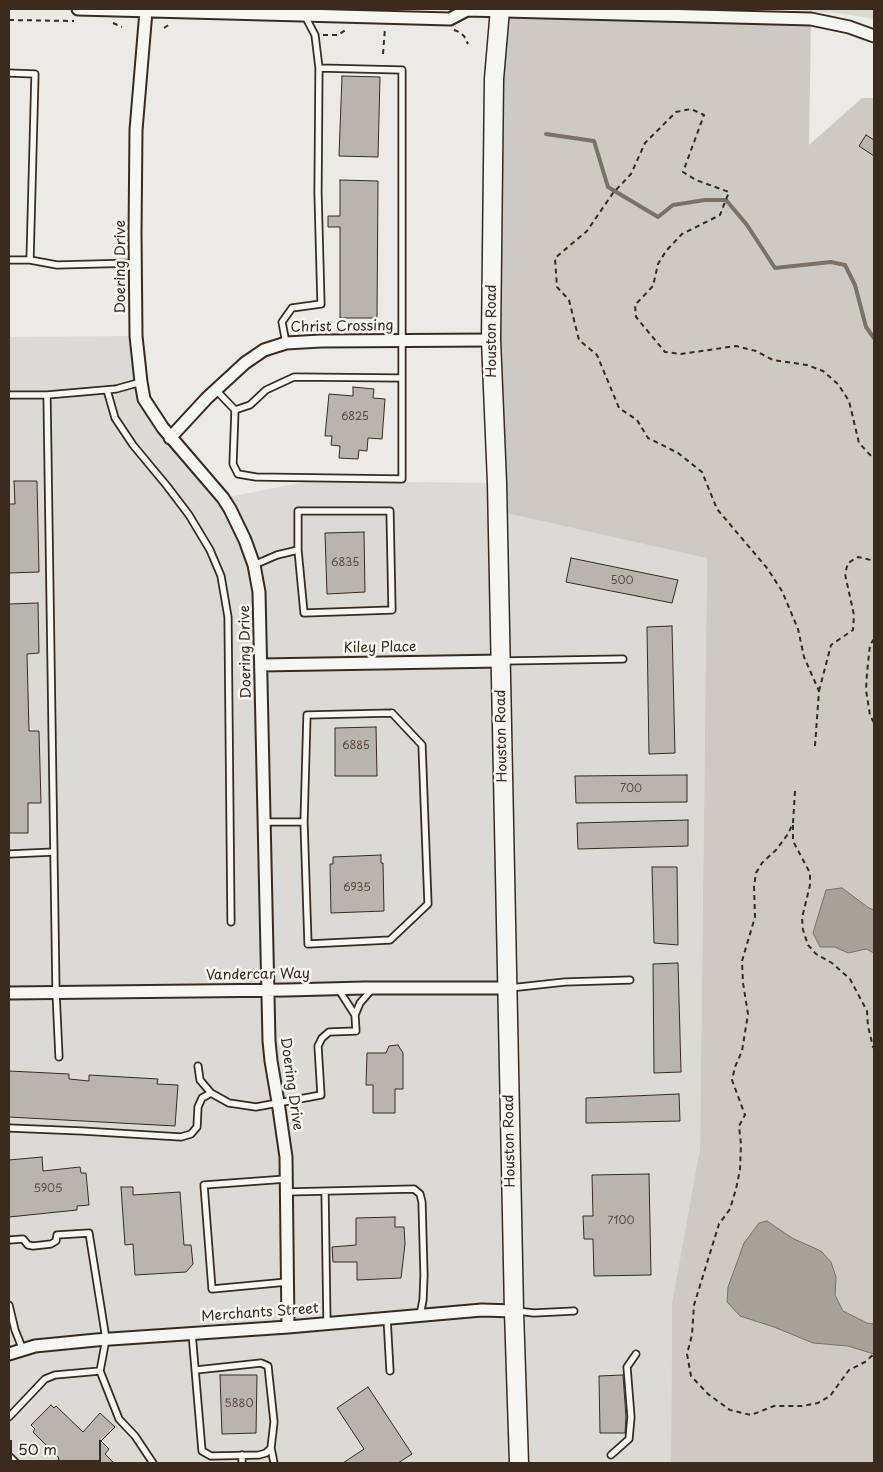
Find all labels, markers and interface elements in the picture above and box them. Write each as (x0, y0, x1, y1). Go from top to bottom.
street label: Doering Drive (113, 220, 129, 314)
street label: Houston Road (484, 284, 500, 378)
street label: Christ Crossing (290, 318, 394, 336)
house number: 6825 (341, 410, 369, 424)
house number: 6835 (331, 556, 359, 570)
house number: 500 (610, 574, 634, 588)
street label: Doering Drive (237, 605, 255, 699)
street label: Kiley Place (343, 639, 417, 657)
street label: Houston Road (493, 689, 511, 783)
house number: 6885 (342, 739, 370, 753)
house number: 700 (620, 782, 642, 796)
house number: 6935 (343, 881, 371, 895)
street label: Vandercar Way (206, 966, 310, 984)
street label: Doering Drive (276, 1036, 306, 1132)
street label: Houston Road (501, 1094, 519, 1188)
house number: 5905 (33, 1182, 63, 1196)
house number: 7100 (607, 1214, 635, 1228)
street label: Merchants Street (201, 1301, 319, 1325)
house number: 5880 (225, 1397, 253, 1411)
scale bar (12, 1430, 104, 1462)
text: 50 m (18, 1437, 57, 1460)

